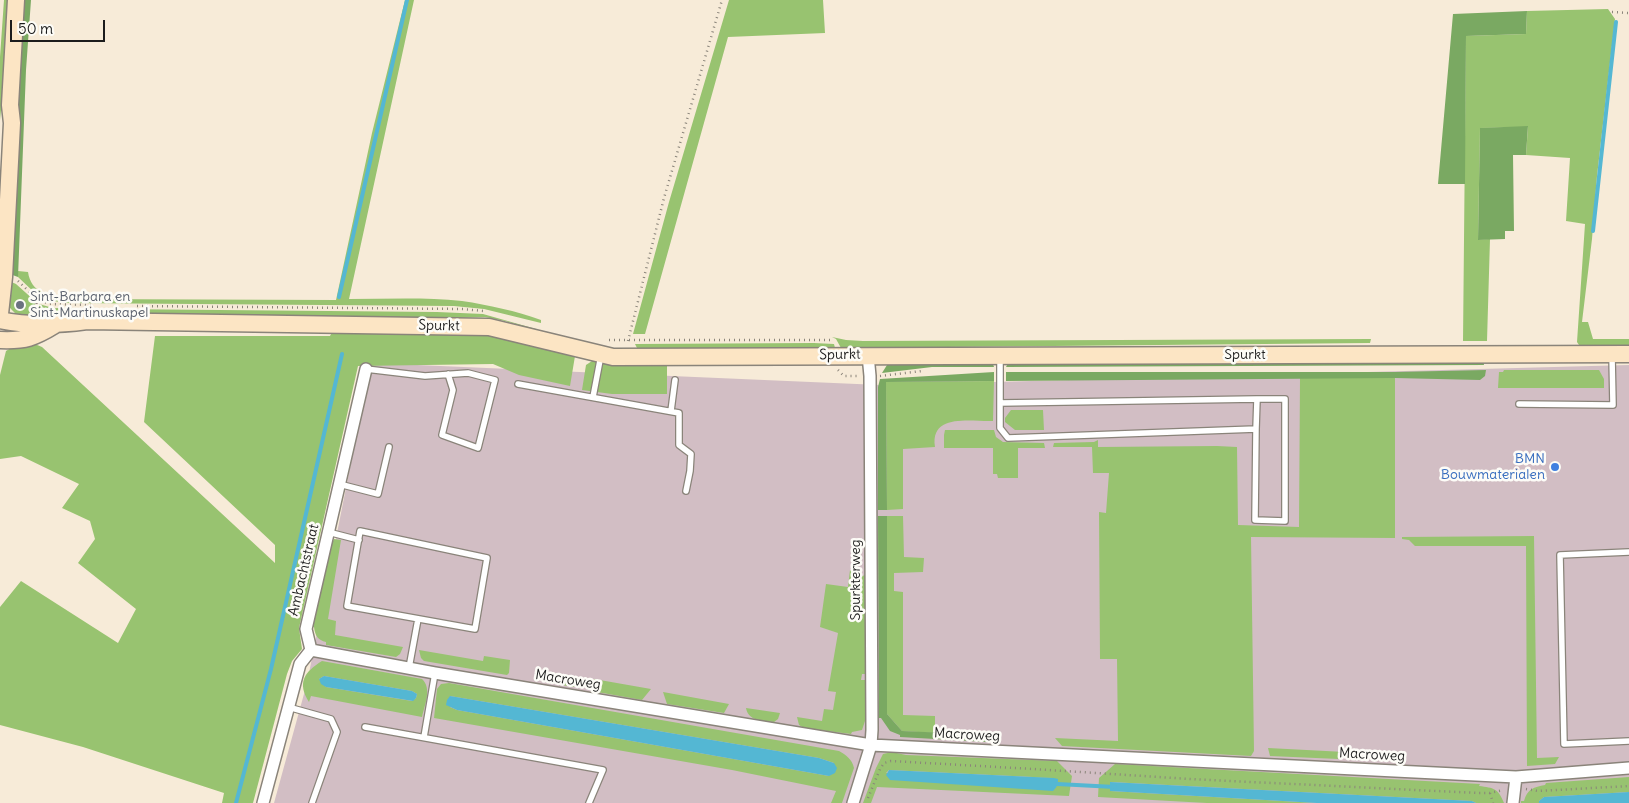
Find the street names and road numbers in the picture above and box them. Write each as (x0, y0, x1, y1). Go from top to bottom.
street label: Spurkt (418, 317, 460, 335)
street label: Spurkt (819, 346, 861, 364)
street label: Spurkt (1224, 347, 1266, 363)
street label: Ambachtstraat (285, 522, 323, 618)
street label: Spurkterweg (848, 540, 864, 620)
street label: Macroweg (534, 667, 602, 693)
street label: Macroweg (934, 725, 1000, 745)
street label: Macroweg (1339, 745, 1405, 765)

